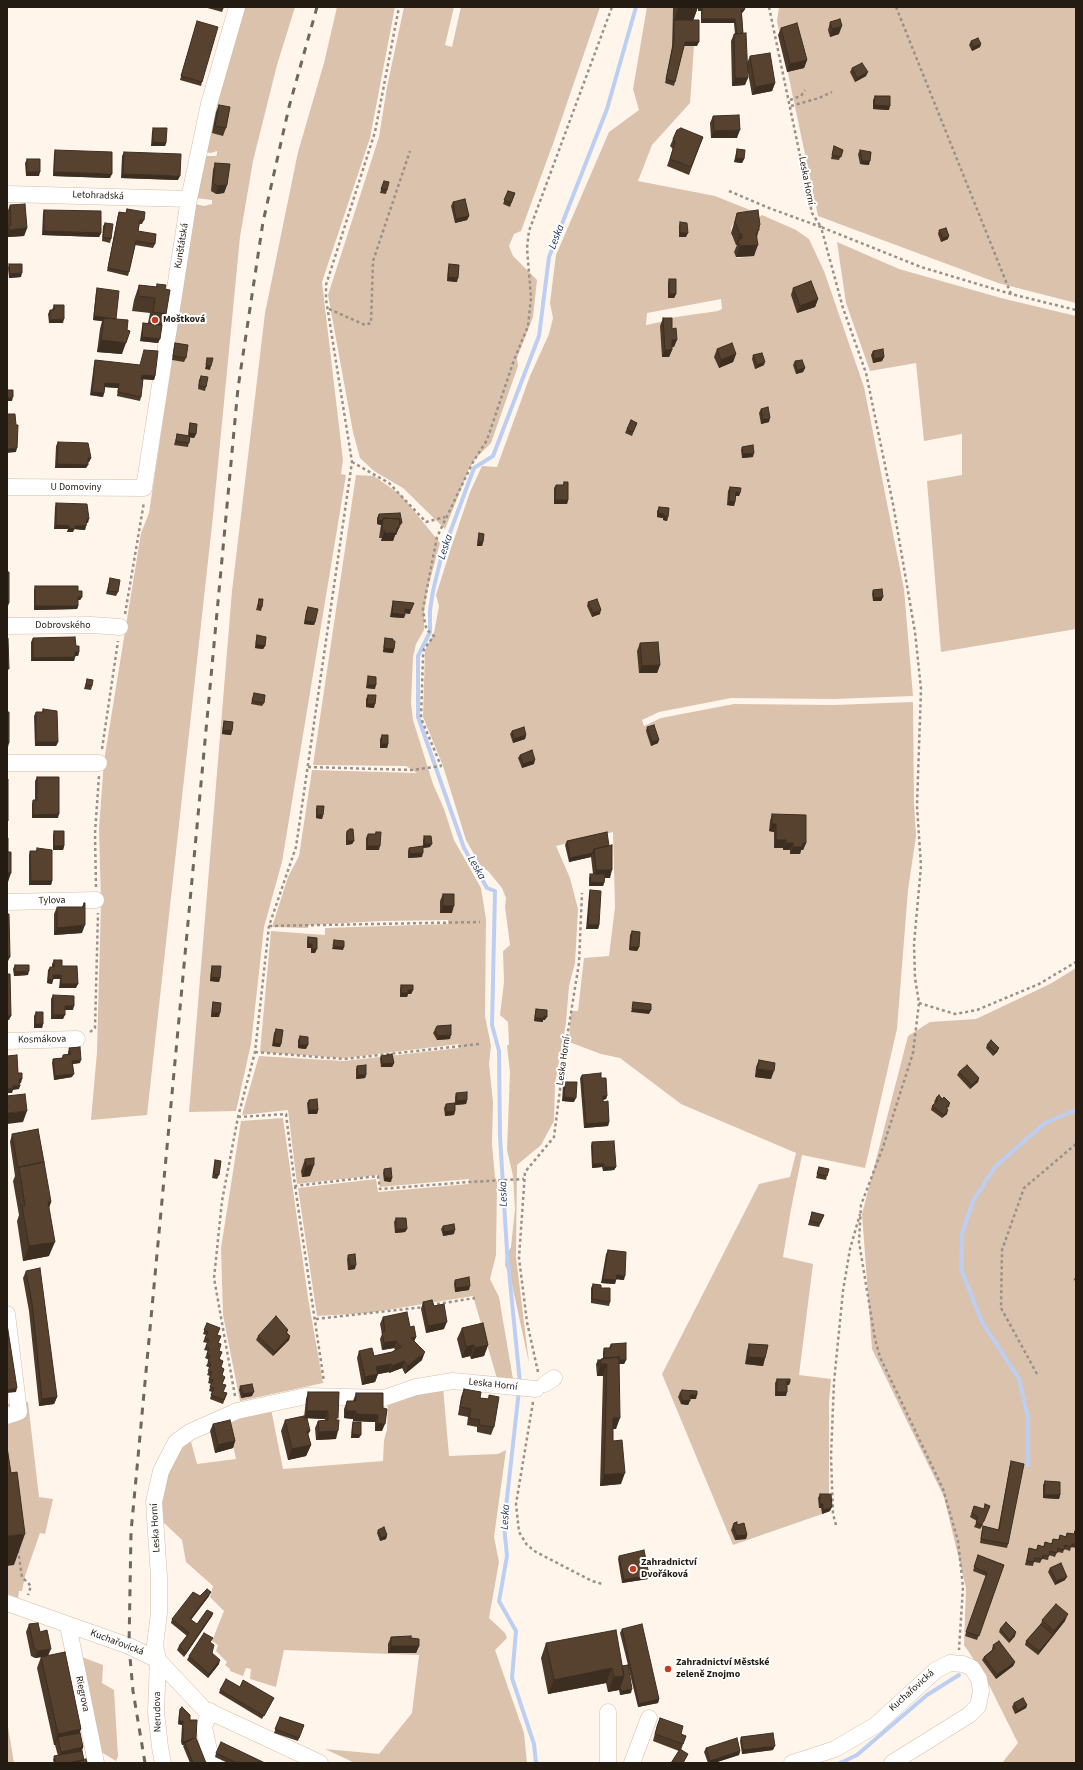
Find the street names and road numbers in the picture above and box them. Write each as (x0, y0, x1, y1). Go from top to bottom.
street label: Leska Horní (795, 156, 817, 206)
street label: Letohradská (72, 189, 124, 203)
street label: Kunštátská (172, 222, 192, 270)
street label: U Domoviny (51, 482, 101, 494)
street label: Dobrovského (35, 620, 91, 632)
street label: Tylova (38, 895, 66, 907)
street label: Kosmákova (18, 1034, 66, 1046)
street label: Leska Horní (555, 1036, 573, 1086)
street label: Leska Horní (468, 1376, 518, 1394)
street label: Leska Horní (149, 1503, 163, 1553)
street label: Kuchařovická (88, 1627, 146, 1659)
street label: Kuchařovická (887, 1668, 937, 1714)
street label: Riegrova (72, 1675, 92, 1713)
street label: Nerudova (152, 1692, 164, 1732)

